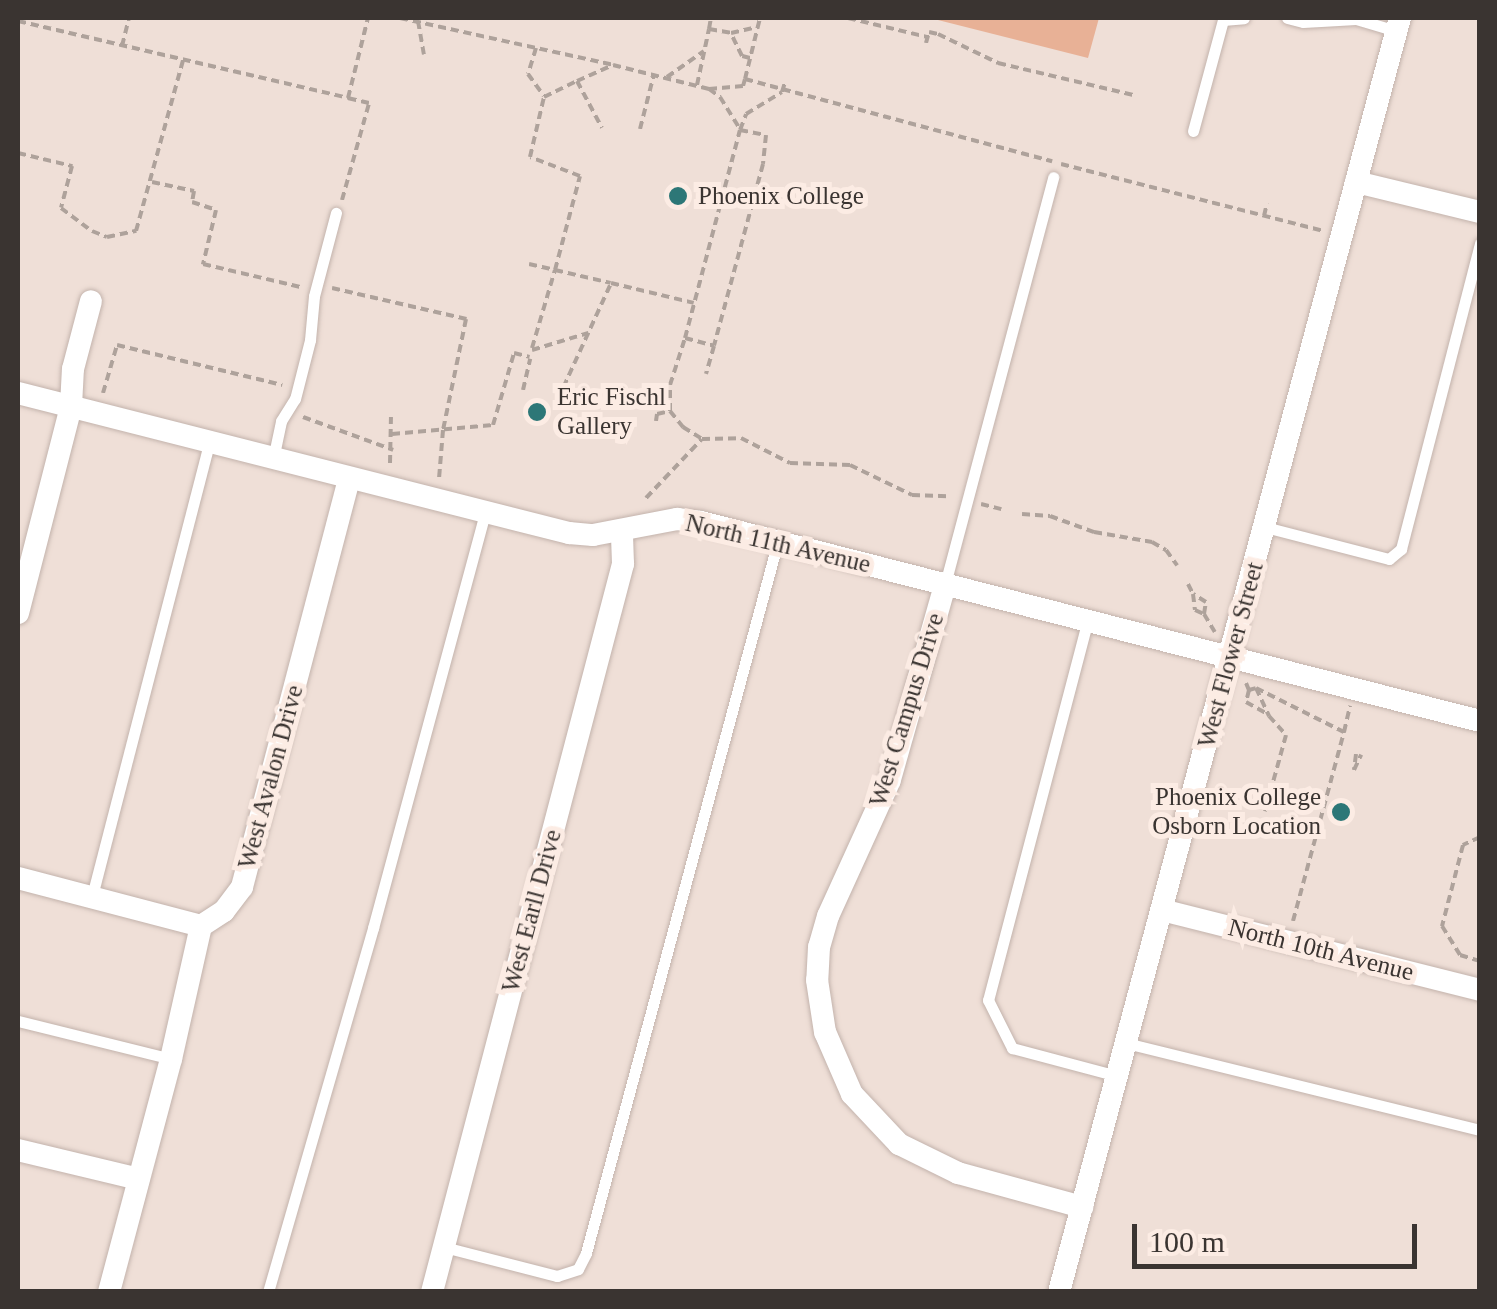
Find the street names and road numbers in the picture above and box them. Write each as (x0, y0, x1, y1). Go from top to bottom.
street label: North 11th Avenue (682, 508, 874, 580)
street label: West Flower Street (1192, 559, 1270, 751)
street label: West Campus Drive (863, 610, 951, 810)
street label: West Avalon Drive (232, 681, 310, 873)
street label: West Earll Drive (496, 826, 568, 996)
street label: North 10th Avenue (1225, 912, 1417, 988)

